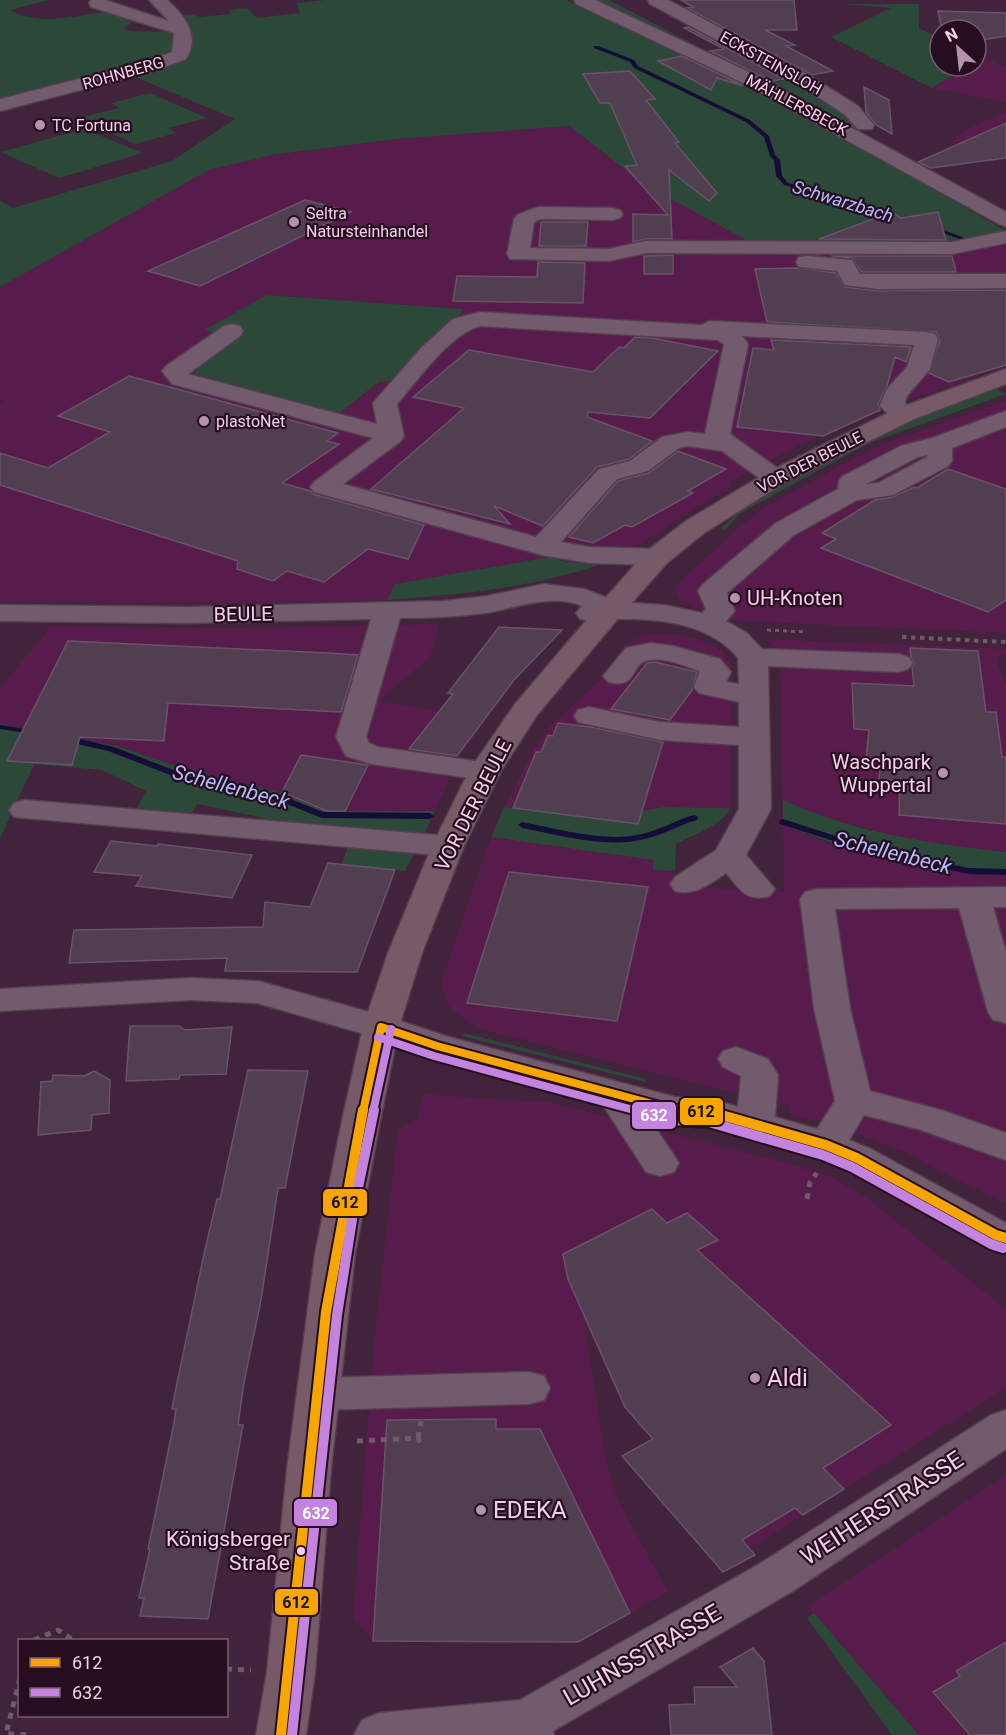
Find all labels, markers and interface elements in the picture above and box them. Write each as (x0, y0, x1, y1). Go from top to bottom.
north arrow (928, 18, 988, 78)
text: N (942, 24, 961, 46)
street label: ECKSTEINSLOH (717, 27, 825, 99)
street label: ROHNBERG (80, 52, 166, 94)
street label: MÄHLERSBECK (743, 70, 852, 140)
place label: TC Fortuna (52, 116, 131, 135)
marker: TC Fortuna (33, 118, 47, 132)
water label: Schwarzbach (790, 176, 896, 226)
place label: Seltra Natursteinhandel (306, 204, 428, 241)
marker: Seltra Natursteinhandel (287, 215, 301, 229)
place label: plastoNet (216, 412, 285, 431)
marker: plastoNet (197, 414, 211, 428)
street label: VOR DER BEULE (754, 427, 866, 497)
place label: UH-Knoten (747, 586, 843, 610)
marker: UH-Knoten (728, 591, 742, 605)
street label: BEULE (213, 601, 273, 627)
street label: VOR DER BEULE (430, 735, 516, 875)
place label: Waschpark Wuppertal (832, 750, 932, 797)
water label: Schellenbeck (170, 760, 293, 814)
marker: Waschpark Wuppertal (936, 766, 950, 780)
water label: Schellenbeck (832, 827, 955, 879)
line badge: 612 (679, 1097, 724, 1126)
line badge: 632 (631, 1101, 677, 1130)
text: 612 (687, 1102, 715, 1121)
text: 632 (640, 1106, 668, 1125)
line badge: 612 (322, 1188, 368, 1217)
text: 612 (331, 1193, 359, 1212)
place label: Aldi (767, 1364, 808, 1392)
marker: Aldi (748, 1371, 762, 1385)
street label: WEIHERSTRASSE (795, 1445, 969, 1571)
place label: EDEKA (493, 1496, 567, 1524)
line badge: 632 (293, 1498, 338, 1527)
marker: EDEKA (474, 1503, 488, 1517)
text: 632 (302, 1504, 330, 1523)
place label: Königsberger Straße (166, 1527, 290, 1575)
marker: Königsberger Straße (295, 1545, 307, 1557)
line badge: 612 (274, 1588, 319, 1616)
text: 612 (282, 1593, 310, 1612)
street label: LUHNSSTRASSE (558, 1598, 726, 1712)
legend (18, 1639, 228, 1717)
text: 612 (72, 1652, 102, 1673)
text: 632 (72, 1682, 102, 1703)

